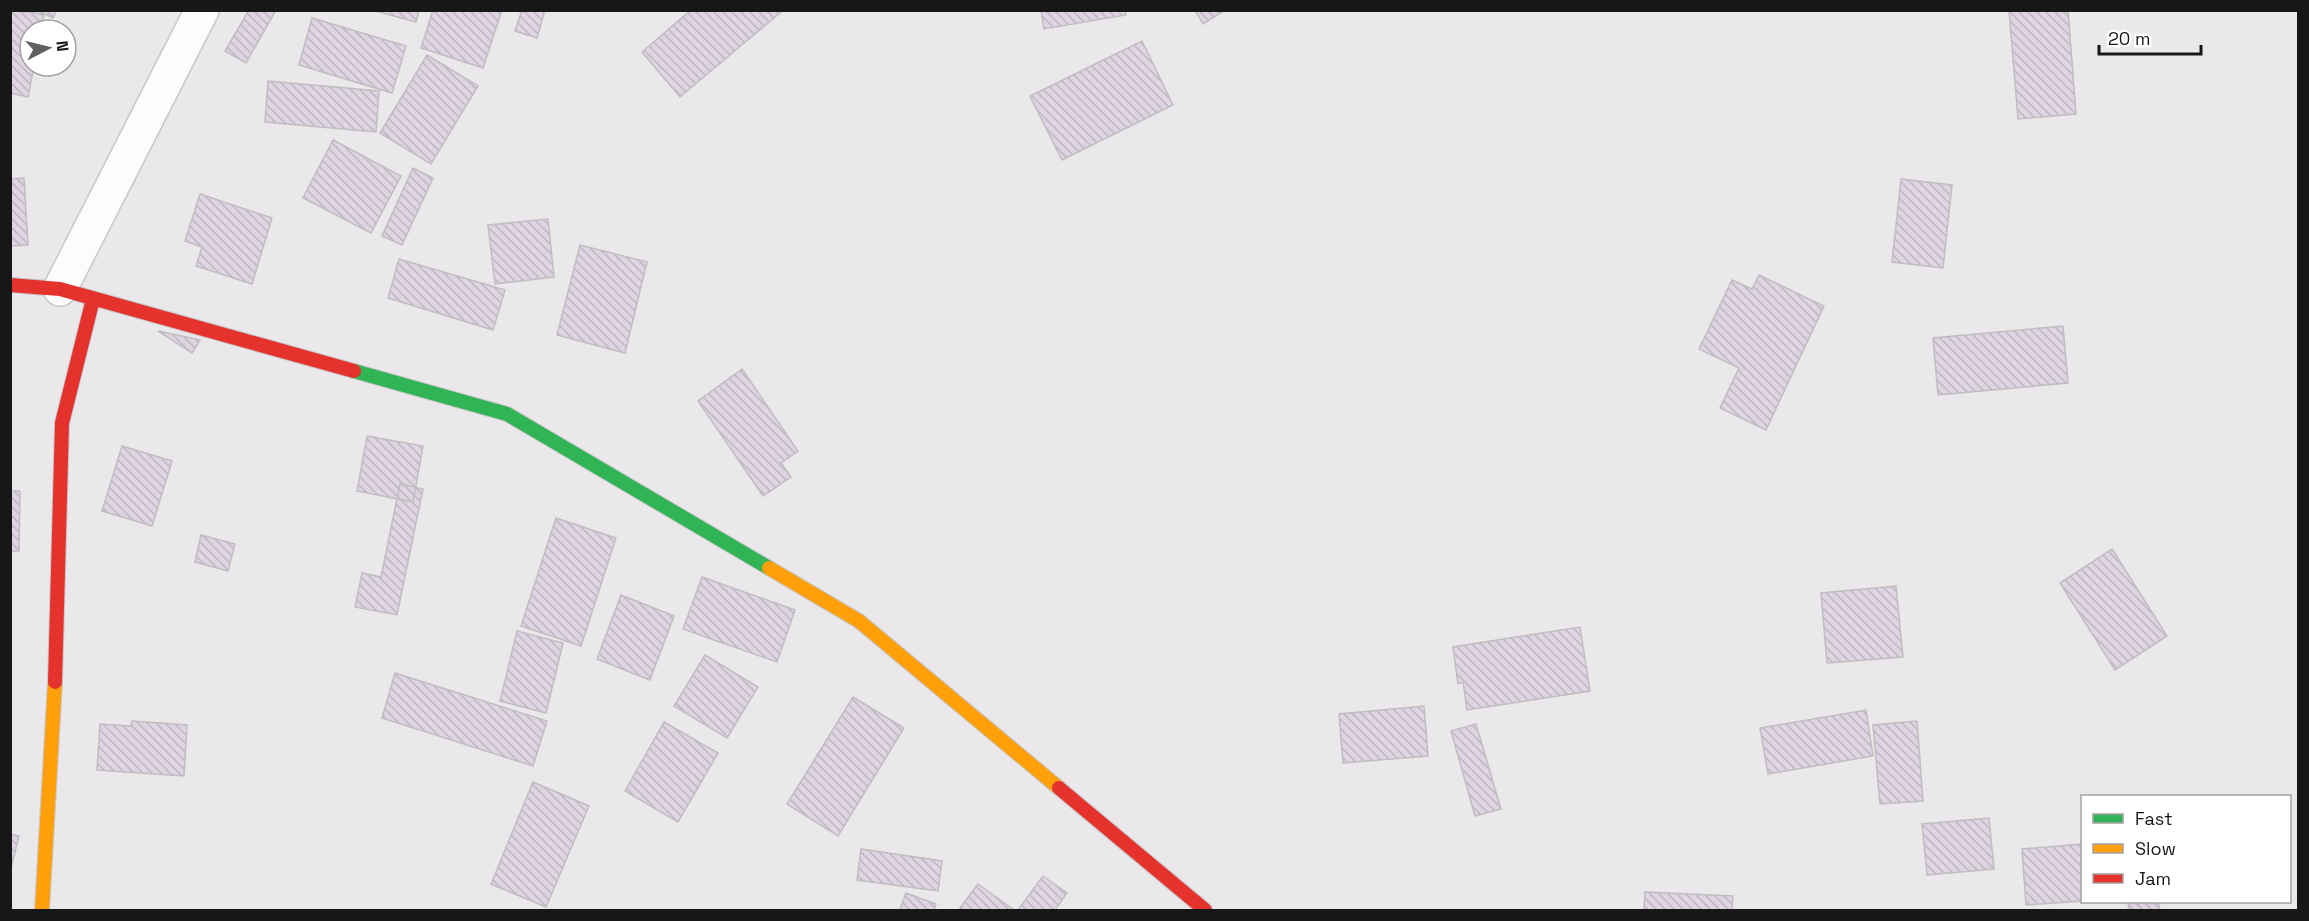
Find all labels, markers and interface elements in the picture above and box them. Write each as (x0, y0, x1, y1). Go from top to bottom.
north arrow (18, 18, 78, 78)
scale bar (2099, 18, 2201, 56)
text: 20 m (2108, 27, 2151, 50)
text: N (51, 40, 73, 53)
legend (2081, 795, 2291, 903)
text: Fast (2135, 807, 2172, 830)
text: Slow (2135, 837, 2176, 860)
text: Jam (2135, 867, 2171, 890)

